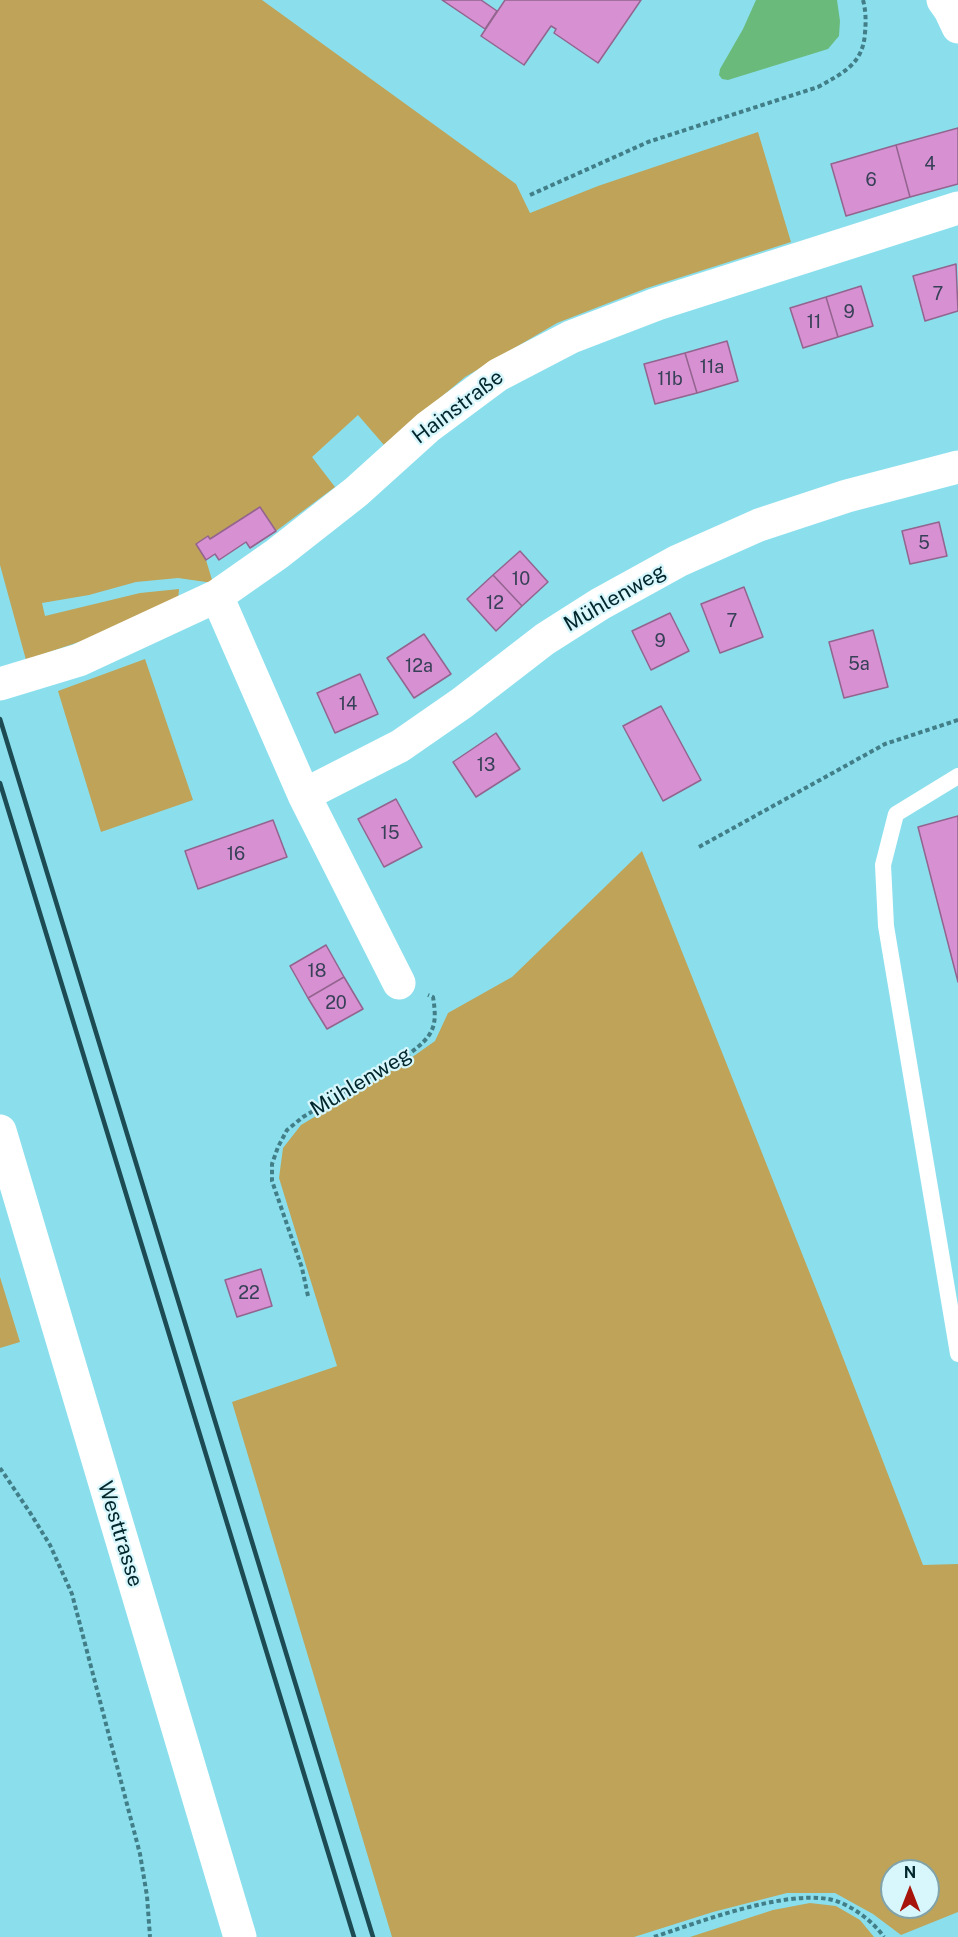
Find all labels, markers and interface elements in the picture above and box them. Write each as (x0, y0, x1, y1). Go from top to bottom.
house number: 4 (924, 153, 936, 175)
house number: 6 (865, 169, 877, 191)
house number: 7 (933, 283, 943, 305)
house number: 9 (843, 301, 855, 323)
house number: 11 (807, 311, 821, 333)
house number: 11a (700, 356, 724, 378)
street label: Hainstraße (408, 365, 508, 449)
house number: 11b (657, 368, 683, 390)
house number: 5 (918, 532, 930, 554)
street label: Mühlenweg (560, 559, 670, 637)
house number: 10 (512, 568, 530, 590)
house number: 12 (486, 592, 504, 614)
house number: 7 (727, 610, 737, 632)
house number: 9 (654, 630, 666, 652)
house number: 5a (848, 653, 870, 675)
house number: 12a (405, 655, 433, 677)
house number: 14 (339, 693, 357, 715)
house number: 13 (477, 754, 495, 776)
house number: 15 (381, 822, 399, 844)
house number: 16 (227, 843, 245, 865)
house number: 18 (308, 960, 326, 982)
house number: 20 (325, 992, 347, 1014)
street label: Mühlenweg (306, 1042, 416, 1122)
house number: 22 (238, 1282, 260, 1304)
street label: Westtrasse (92, 1478, 148, 1590)
north arrow (880, 1859, 940, 1919)
text: N (904, 1863, 916, 1882)

